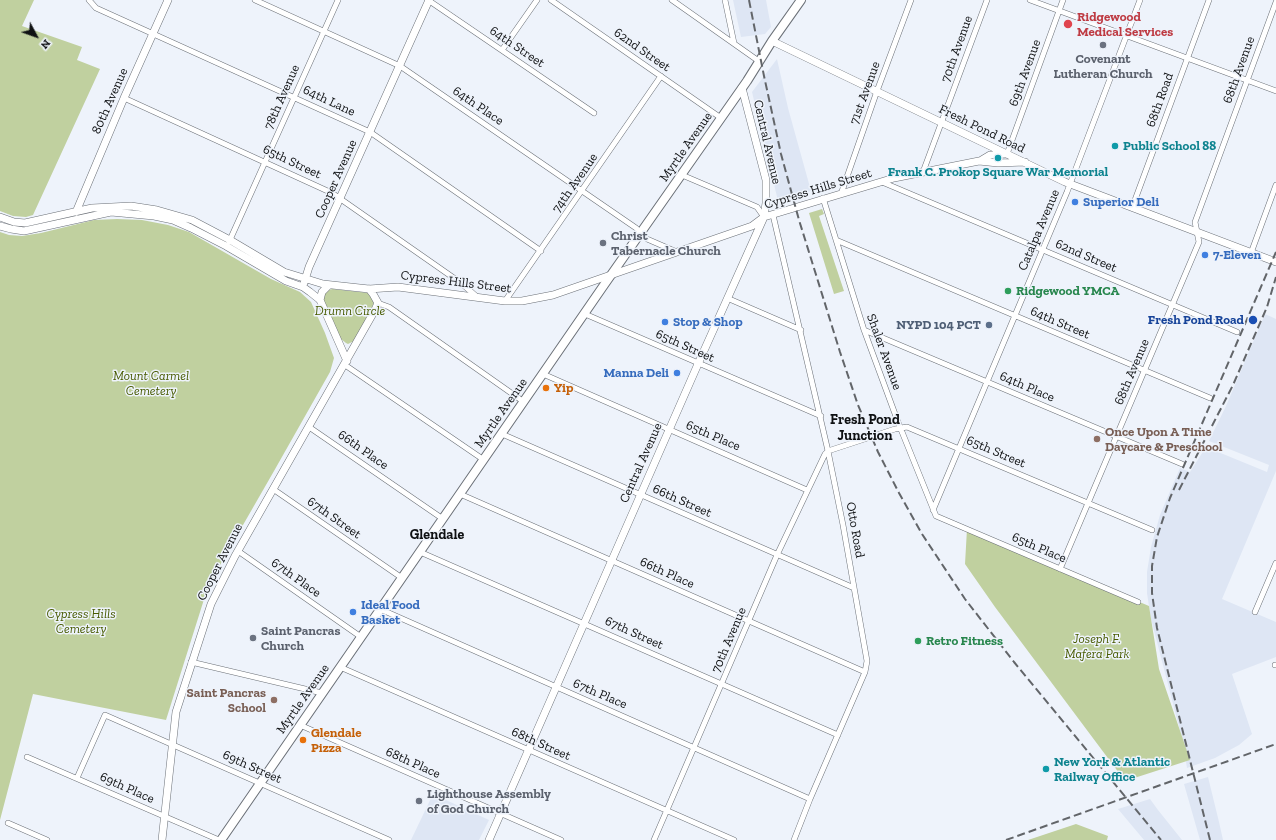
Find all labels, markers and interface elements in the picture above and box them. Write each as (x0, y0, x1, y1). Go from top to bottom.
place label: Ridgewood Medical Services (1077, 9, 1173, 40)
street label: 70th Avenue (938, 14, 976, 84)
north arrow (16, 16, 56, 56)
marker: Ridgewood Medical Services (1062, 18, 1074, 30)
street label: 64th Street (486, 23, 548, 71)
street label: 62nd Street (611, 25, 673, 75)
street label: 68th Avenue (1220, 34, 1258, 106)
text: N (38, 37, 53, 52)
street label: 69th Avenue (1006, 37, 1044, 109)
marker: Covenant Lutheran Church (1098, 40, 1108, 50)
place label: Covenant Lutheran Church (1053, 51, 1153, 82)
street label: 71st Avenue (846, 59, 884, 127)
street label: 78th Avenue (261, 62, 303, 132)
street label: 80th Avenue (88, 66, 132, 136)
street label: 68th Road (1143, 71, 1177, 129)
street label: 64th Lane (300, 82, 358, 120)
street label: 64th Place (449, 83, 507, 129)
street label: Central Avenue (750, 98, 784, 186)
street label: Fresh Pond Road (936, 101, 1028, 157)
street label: Myrtle Avenue (656, 109, 716, 185)
street label: Cooper Avenue (312, 137, 360, 221)
place label: Public School 88 (1123, 138, 1216, 154)
marker: Public School 88 (1110, 141, 1120, 151)
street label: 65th Street (260, 142, 324, 182)
street label: 74th Avenue (549, 150, 601, 216)
marker: Frank C. Prokop Square War Memorial (993, 153, 1003, 163)
place label: Frank C. Prokop Square War Memorial (888, 164, 1108, 180)
street label: Cypress Hills Street (762, 165, 874, 213)
street label: Catalpa Avenue (1015, 187, 1063, 273)
place label: Superior Deli (1083, 194, 1159, 210)
marker: Superior Deli (1070, 197, 1080, 207)
place label: Christ Tabernacle Church (611, 228, 721, 259)
street label: 62nd Street (1053, 236, 1119, 276)
marker: Christ Tabernacle Church (598, 238, 608, 248)
place label: 7-Eleven (1213, 247, 1261, 263)
marker: 7-Eleven (1200, 250, 1210, 260)
street label: Cypress Hills Street (400, 267, 512, 297)
place label: Ridgewood YMCA (1016, 283, 1120, 299)
marker: Ridgewood YMCA (1003, 286, 1013, 296)
park label: Drumn Circle (315, 303, 385, 319)
street label: 64th Street (1028, 303, 1092, 343)
street label: Shaler Avenue (863, 312, 905, 392)
place label: Fresh Pond Road (1148, 312, 1244, 328)
place label: Stop & Shop (673, 314, 743, 330)
marker: Fresh Pond Road (1247, 314, 1259, 326)
marker: Stop & Shop (660, 317, 670, 327)
place label: NYPD 104 PCT (896, 317, 981, 333)
marker: NYPD 104 PCT (984, 320, 994, 330)
street label: 65th Street (653, 326, 717, 366)
street label: 68th Avenue (1111, 337, 1153, 407)
place label: Manna Deli (603, 365, 669, 381)
park label: Mount Carmel Cemetery (113, 368, 189, 399)
marker: Manna Deli (672, 368, 682, 378)
street label: 64th Place (997, 368, 1057, 406)
street label: Myrtle Avenue (471, 375, 531, 451)
place label: Yip (554, 380, 573, 396)
marker: Yip (541, 383, 551, 393)
district label: Fresh Pond Junction (830, 412, 900, 444)
street label: 65th Place (683, 418, 743, 454)
street label: Central Avenue (616, 420, 666, 506)
place label: Once Upon A Time Daycare & Preschool (1105, 424, 1223, 455)
street label: 66th Place (335, 427, 391, 473)
street label: 65th Street (964, 433, 1028, 471)
marker: Once Upon A Time Daycare & Preschool (1092, 434, 1102, 444)
street label: 66th Street (650, 481, 714, 521)
street label: 67th Street (304, 494, 364, 542)
street label: Otto Road (842, 501, 868, 559)
street label: Cooper Avenue (194, 521, 246, 603)
district label: Glendale (410, 527, 464, 543)
street label: 65th Place (1009, 530, 1069, 566)
street label: 66th Place (637, 554, 697, 592)
street label: 67th Place (268, 555, 324, 601)
place label: Ideal Food Basket (361, 597, 420, 628)
street label: 70th Avenue (708, 605, 750, 675)
park label: Cypress Hills Cemetery (46, 606, 116, 637)
marker: Ideal Food Basket (348, 607, 358, 617)
street label: 67th Street (602, 613, 666, 653)
place label: Saint Pancras Church (261, 623, 340, 654)
park label: Joseph F. Mafera Park (1065, 631, 1129, 662)
marker: Saint Pancras Church (248, 633, 258, 643)
place label: Retro Fitness (926, 633, 1003, 649)
marker: Retro Fitness (913, 636, 923, 646)
street label: Myrtle Avenue (273, 661, 333, 737)
street label: 67th Place (571, 676, 629, 712)
place label: Saint Pancras School (187, 685, 266, 716)
marker: Saint Pancras School (269, 695, 279, 705)
street label: 68th Street (509, 724, 573, 764)
place label: Glendale Pizza (311, 725, 362, 756)
marker: Glendale Pizza (298, 735, 308, 745)
street label: 68th Place (383, 744, 443, 782)
street label: 69th Street (220, 747, 284, 787)
place label: New York & Atlantic Railway Office (1054, 754, 1170, 785)
marker: New York & Atlantic Railway Office (1041, 764, 1051, 774)
street label: 69th Place (97, 769, 157, 807)
place label: Lighthouse Assembly of God Church (427, 786, 551, 817)
marker: Lighthouse Assembly of God Church (414, 796, 424, 806)

